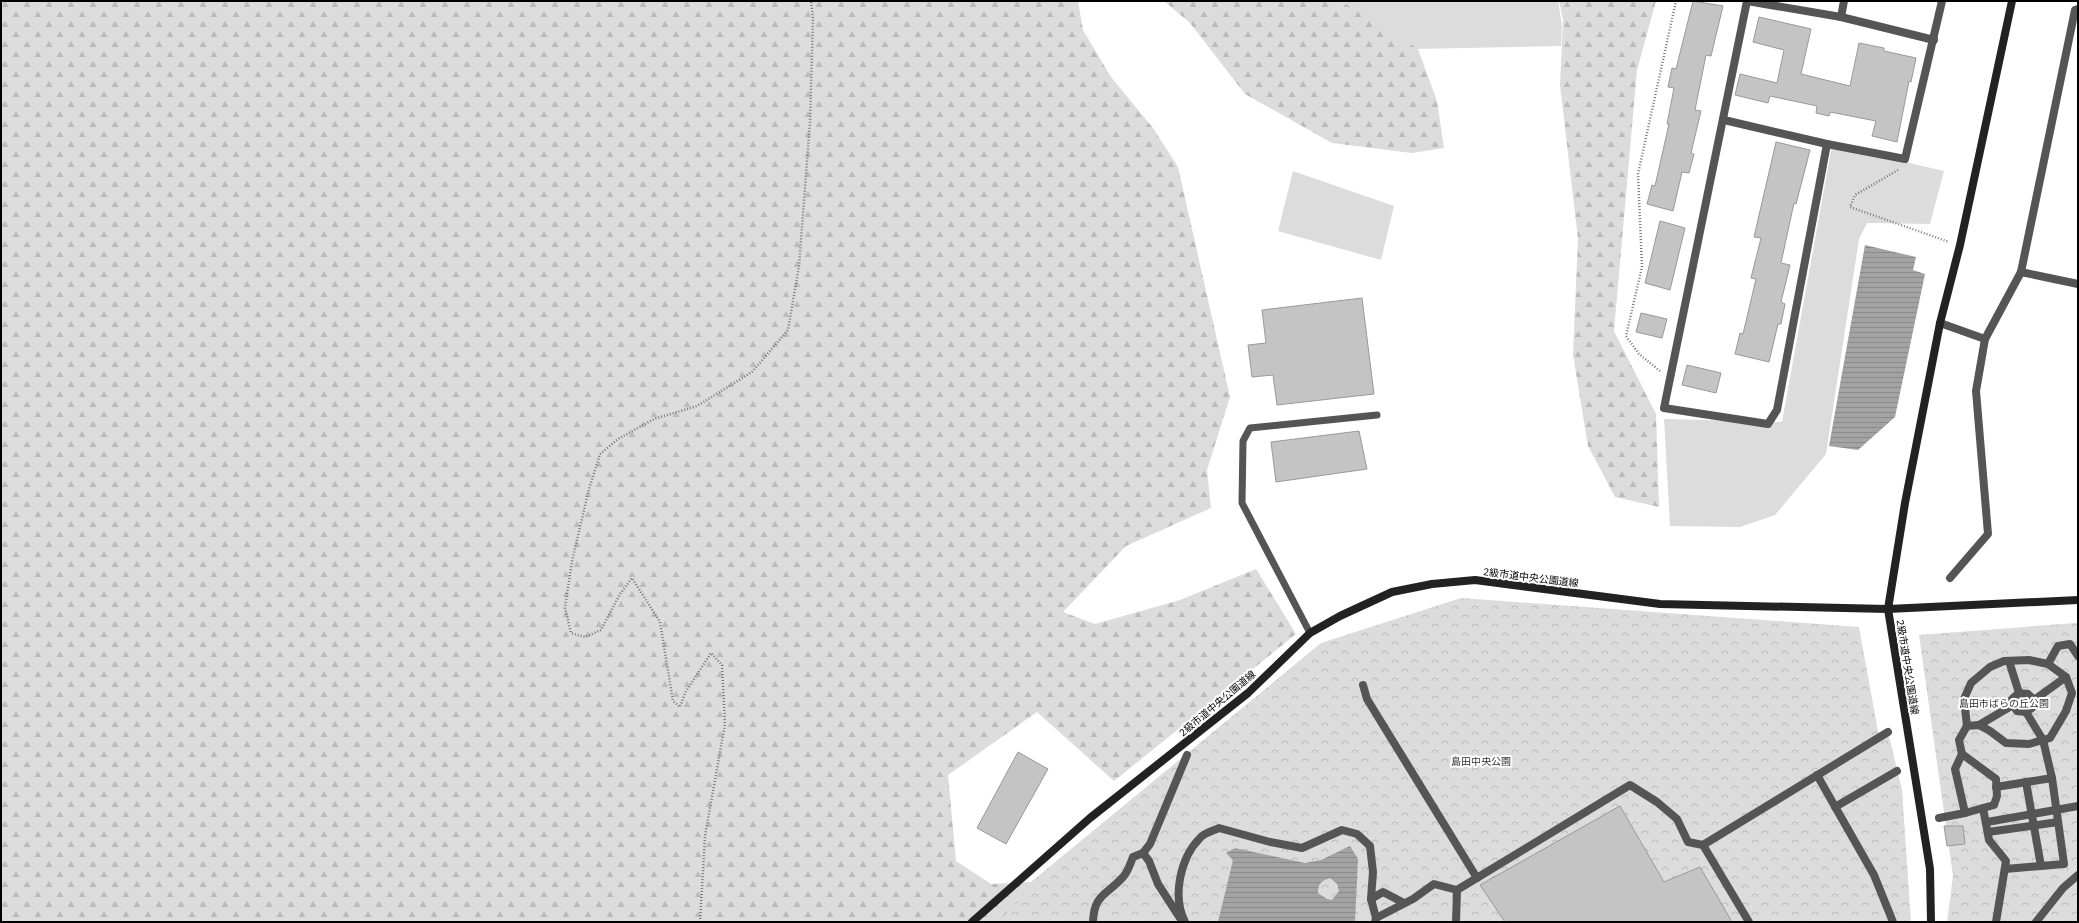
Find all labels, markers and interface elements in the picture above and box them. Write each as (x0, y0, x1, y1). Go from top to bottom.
street label: 2級市道中央公園道線 (1483, 565, 1579, 590)
street label: 2級市道中央公園道線 (1894, 619, 1921, 716)
street label: 2級市道中央公園道線 (1176, 668, 1258, 739)
park label: 島田市ばらの丘公園 (1959, 697, 2049, 710)
park label: 島田中央公園 (1451, 755, 1511, 768)

